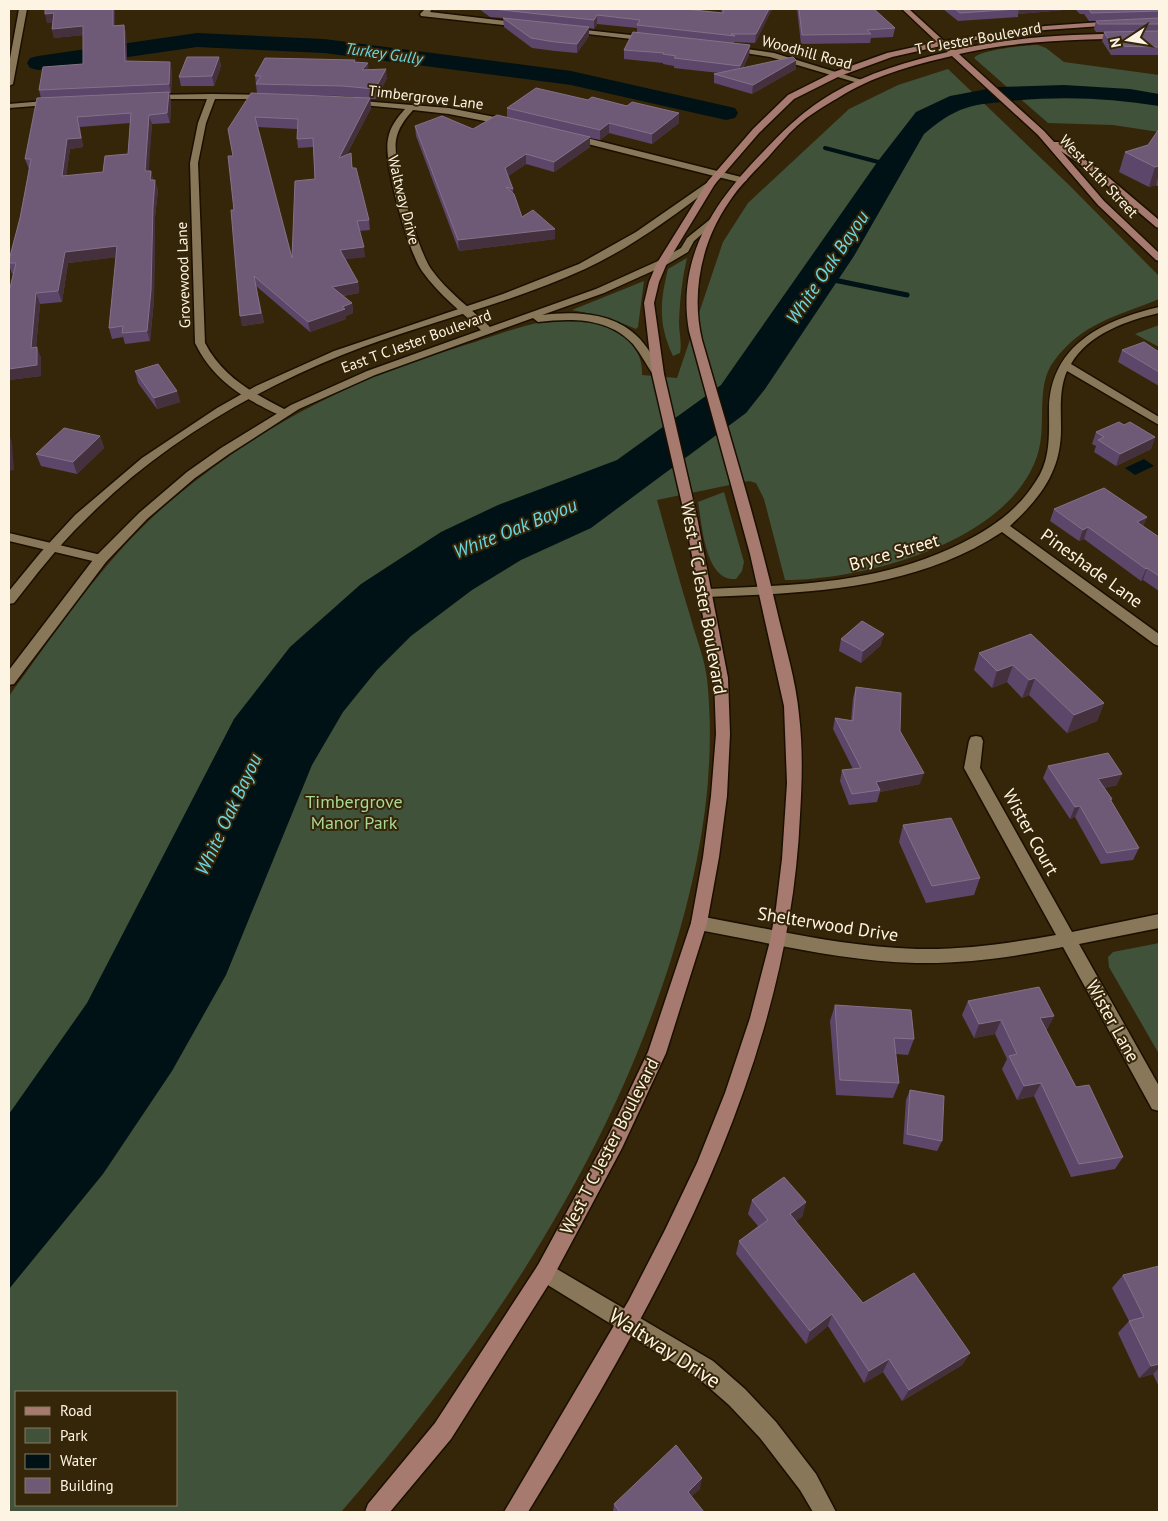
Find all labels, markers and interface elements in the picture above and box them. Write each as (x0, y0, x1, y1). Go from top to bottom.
north arrow (1103, 15, 1153, 65)
street label: T C Jester Boulevard (913, 18, 1043, 58)
street label: Woodhill Road (760, 31, 854, 73)
text: N (1106, 36, 1125, 49)
water label: Turkey Gully (344, 38, 425, 68)
street label: Timbergrove Lane (367, 81, 485, 113)
street label: West 11th Street (1056, 130, 1142, 222)
street label: Waltway Drive (384, 153, 424, 247)
water label: White Oak Bayou (780, 206, 874, 328)
street label: Grovewood Lane (172, 221, 194, 329)
street label: East T C Jester Boulevard (338, 305, 494, 377)
water label: White Oak Bayou (450, 492, 581, 564)
street label: West T C Jester Boulevard (676, 500, 732, 696)
street label: Pineshade Lane (1036, 523, 1148, 613)
street label: Bryce Street (846, 528, 942, 576)
water label: White Oak Bayou (189, 749, 267, 879)
street label: Wister Court (998, 785, 1064, 879)
park label: Timbergrove Manor Park (305, 790, 403, 834)
street label: Shelterwood Drive (756, 902, 900, 946)
street label: Wister Lane (1081, 976, 1145, 1066)
street label: West T C Jester Boulevard (555, 1054, 663, 1238)
street label: Waltway Drive (604, 1302, 726, 1394)
legend (15, 1391, 178, 1506)
text: Road (60, 1401, 92, 1420)
text: Park (60, 1426, 88, 1445)
text: Water (60, 1451, 97, 1470)
text: Building (60, 1476, 114, 1495)

